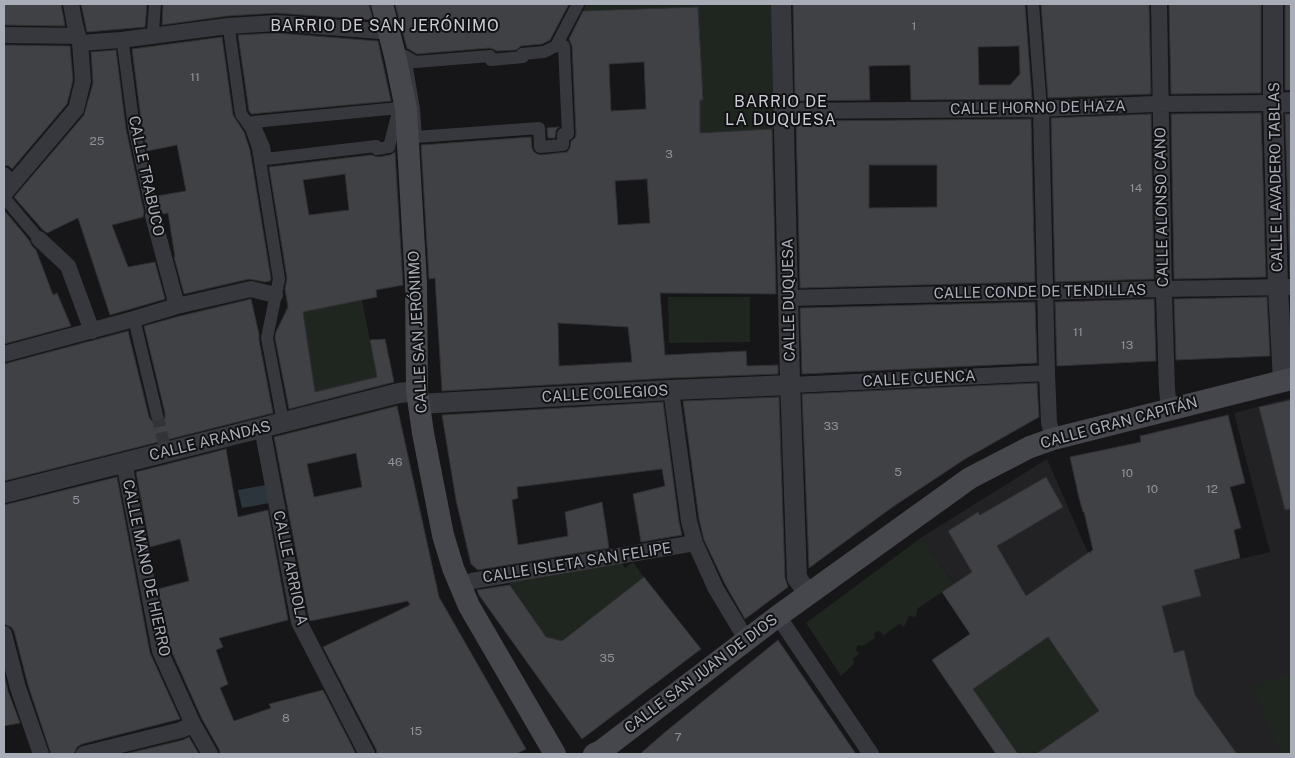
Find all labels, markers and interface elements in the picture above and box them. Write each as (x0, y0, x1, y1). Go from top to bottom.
district label: BARRIO DE SAN JERÓNIMO (267, 16, 503, 36)
house number: 1 (912, 19, 916, 33)
house number: 11 (190, 70, 200, 84)
street label: CALLE LAVADERO TABLAS (1265, 82, 1287, 272)
district label: BARRIO DE LA DUQUESA (724, 92, 838, 130)
street label: CALLE HORNO DE HAZA (950, 97, 1126, 119)
street label: CALLE TRABUCO (124, 114, 168, 238)
street label: CALLE ALONSO CANO (1152, 127, 1172, 287)
house number: 25 (90, 134, 104, 148)
house number: 3 (665, 147, 673, 161)
house number: 14 (1130, 181, 1142, 195)
street label: CALLE DUQUESA (779, 238, 799, 362)
street label: CALLE SAN JERÓNIMO (405, 250, 431, 414)
street label: CALLE CONDE DE TENDILLAS (934, 281, 1146, 303)
house number: 11 (1073, 325, 1083, 339)
house number: 13 (1121, 338, 1133, 352)
street label: CALLE CUENCA (862, 367, 976, 391)
street label: CALLE COLEGIOS (541, 382, 669, 406)
street label: CALLE GRAN CAPITÁN (1038, 393, 1200, 453)
street label: CALLE ARANDAS (148, 417, 272, 465)
house number: 33 (823, 419, 839, 433)
house number: 46 (387, 455, 403, 469)
house number: 5 (894, 465, 902, 479)
house number: 10 (1121, 466, 1133, 480)
street label: CALLE MANO DE HIERRO (118, 478, 174, 658)
house number: 10 (1146, 482, 1158, 496)
house number: 12 (1206, 482, 1218, 496)
house number: 5 (72, 493, 80, 507)
street label: CALLE ARRIOLA (269, 509, 311, 627)
street label: CALLE ISLETA SAN FELIPE (481, 539, 673, 587)
street label: CALLE SAN JUAN DE DIOS (621, 611, 781, 737)
house number: 35 (599, 651, 615, 665)
house number: 8 (282, 711, 290, 725)
house number: 15 (410, 724, 422, 738)
house number: 7 (674, 730, 682, 744)

